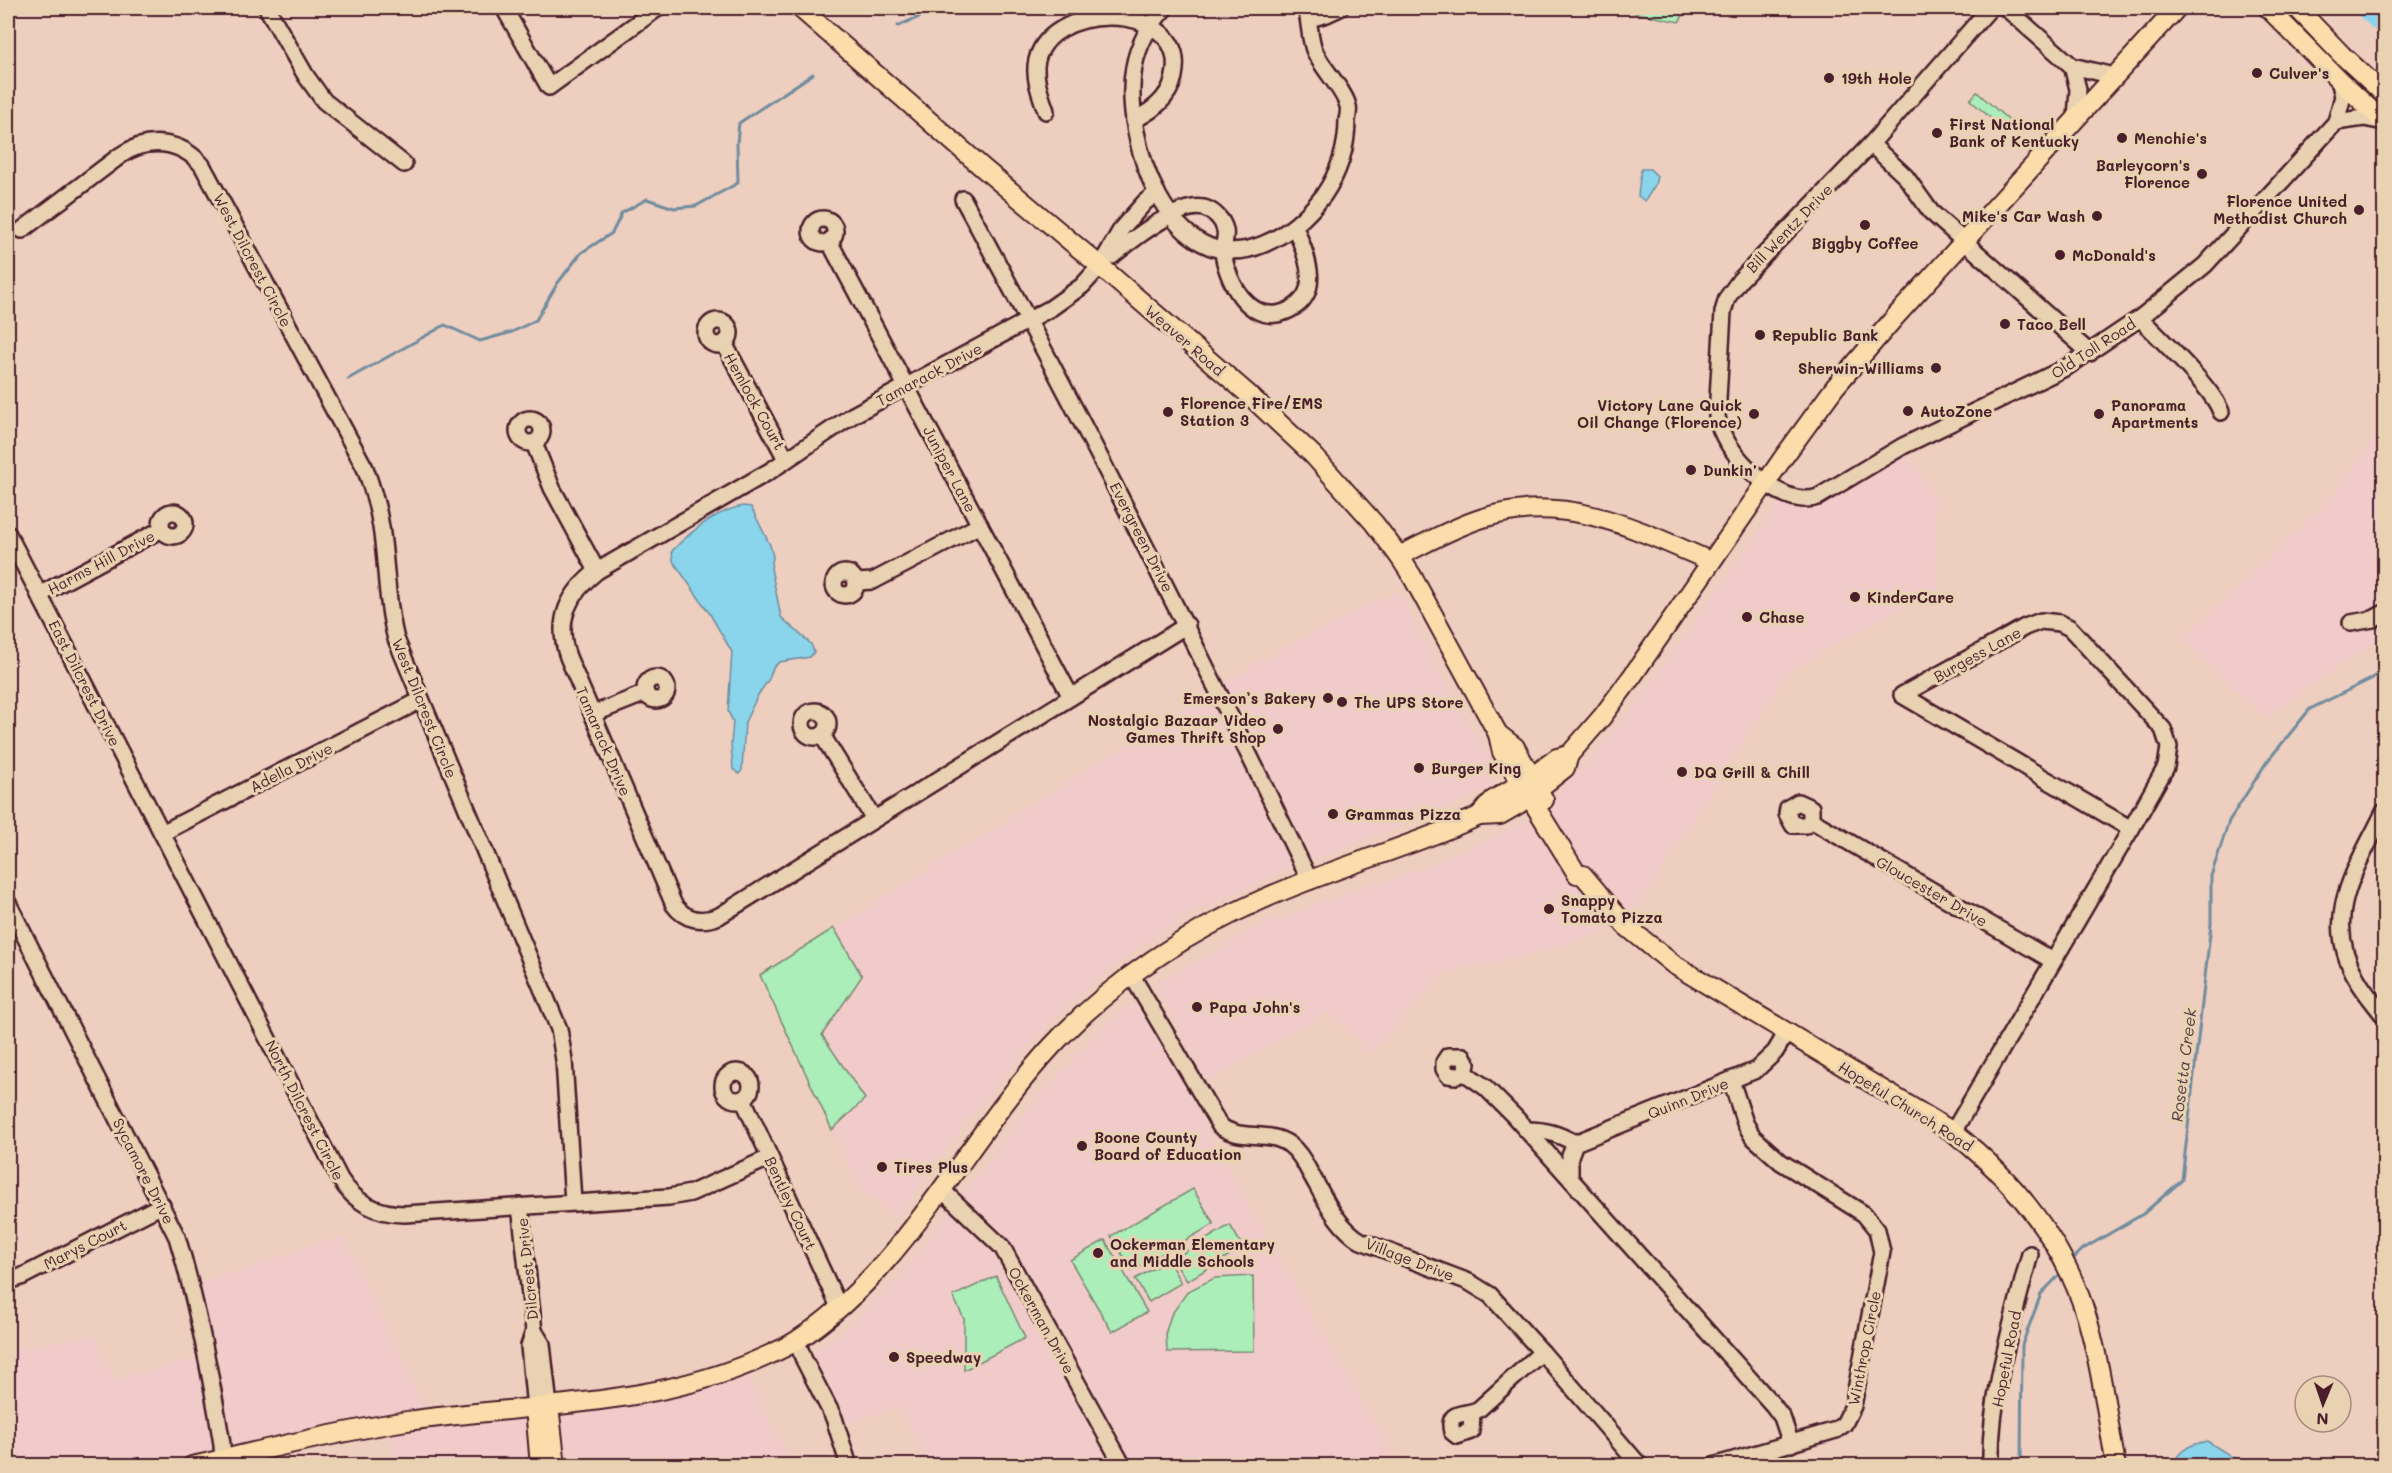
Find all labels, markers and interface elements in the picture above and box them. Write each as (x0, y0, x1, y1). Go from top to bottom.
place label: Culver's (2269, 63, 2329, 83)
marker: Culver's (2250, 66, 2264, 80)
place label: 19th Hole (1841, 68, 1912, 88)
marker: 19th Hole (1822, 71, 1836, 85)
place label: First National Bank of Kentucky (1949, 114, 2079, 151)
marker: First National Bank of Kentucky (1930, 126, 1944, 140)
place label: Menchie's (2134, 128, 2207, 148)
marker: Menchie's (2115, 131, 2129, 145)
place label: Barleycorn's Florence (2096, 155, 2190, 192)
marker: Barleycorn's Florence (2195, 167, 2209, 181)
street label: Bill Wentz Drive (1741, 179, 1837, 277)
street label: West Dilcrest Circle (209, 190, 297, 330)
place label: Florence United Methodist Church (2213, 191, 2348, 228)
marker: Florence United Methodist Church (2352, 203, 2366, 217)
place label: Mike's Car Wash (1962, 206, 2085, 226)
marker: Mike's Car Wash (2090, 209, 2104, 223)
marker: Biggby Coffee (1858, 218, 1872, 232)
place label: Biggby Coffee (1811, 233, 1919, 253)
place label: McDonald's (2072, 245, 2156, 265)
marker: McDonald's (2053, 248, 2067, 262)
street label: Weaver Road (1141, 300, 1229, 380)
street label: Old Toll Road (2047, 313, 2139, 383)
place label: Taco Bell (2017, 314, 2086, 334)
marker: Taco Bell (1998, 317, 2012, 331)
place label: Republic Bank (1772, 325, 1878, 345)
marker: Republic Bank (1753, 328, 1767, 342)
street label: Tamarack Drive (873, 338, 985, 410)
street label: Hemlock Court (720, 349, 790, 453)
place label: Sherwin-Williams (1798, 358, 1924, 378)
marker: Sherwin-Williams (1929, 361, 1943, 375)
place label: Florence Fire/EMS Station 3 (1180, 393, 1323, 430)
place label: Victory Lane Quick Oil Change (Florence) (1577, 395, 1742, 432)
place label: Panorama Apartments (2111, 395, 2198, 432)
place label: AutoZone (1920, 401, 1992, 421)
marker: AutoZone (1901, 404, 1915, 418)
marker: Florence Fire/EMS Station 3 (1161, 405, 1175, 419)
marker: Victory Lane Quick Oil Change (Florence) (1747, 407, 1761, 421)
marker: Panorama Apartments (2092, 407, 2106, 421)
street label: Juniper Lane (919, 422, 981, 516)
place label: Dunkin' (1703, 460, 1757, 480)
marker: Dunkin' (1684, 463, 1698, 477)
street label: Evergreen Drive (1106, 479, 1178, 595)
street label: Harms Hill Drive (44, 525, 158, 599)
place label: KinderCare (1867, 587, 1954, 607)
marker: KinderCare (1848, 590, 1862, 604)
place label: Chase (1759, 607, 1805, 627)
marker: Chase (1740, 610, 1754, 624)
street label: East Dilcrest Drive (44, 616, 126, 750)
street label: Burgess Lane (1930, 622, 2024, 686)
street label: West Dilcrest Circle (388, 635, 462, 781)
street label: Tamarack Drive (572, 683, 636, 799)
place label: Emerson’s Bakery (1183, 688, 1316, 708)
marker: Emerson’s Bakery (1321, 691, 1335, 705)
place label: The UPS Store (1354, 692, 1463, 712)
marker: The UPS Store (1335, 695, 1349, 709)
place label: Nostalgic Bazaar Video Games Thrift Shop (1088, 710, 1266, 747)
marker: Nostalgic Bazaar Video Games Thrift Shop (1271, 722, 1285, 736)
street label: Adella Drive (246, 738, 336, 796)
place label: Burger King (1431, 758, 1521, 778)
marker: Burger King (1412, 761, 1426, 775)
place label: DQ Grill & Chill (1694, 762, 1810, 782)
marker: DQ Grill & Chill (1675, 765, 1689, 779)
place label: Grammas Pizza (1345, 804, 1461, 824)
marker: Grammas Pizza (1326, 807, 1340, 821)
street label: Gloucester Drive (1873, 851, 1991, 931)
place label: Snappy Tomato Pizza (1561, 890, 1663, 927)
marker: Snappy Tomato Pizza (1542, 902, 1556, 916)
place label: Papa John's (1209, 997, 1300, 1017)
marker: Papa John's (1190, 1000, 1204, 1014)
water label: Rosetta Creek (2166, 1006, 2200, 1123)
street label: North Dilcrest Circle (261, 1036, 349, 1184)
street label: Hopeful Church Road (1835, 1056, 1977, 1156)
street label: Quinn Drive (1645, 1073, 1731, 1123)
street label: Sycamore Drive (109, 1115, 179, 1227)
place label: Boone County Board of Education (1094, 1127, 1241, 1164)
marker: Boone County Board of Education (1075, 1139, 1089, 1153)
street label: Bentley Court (761, 1153, 821, 1253)
place label: Tires Plus (894, 1157, 968, 1177)
marker: Tires Plus (875, 1160, 889, 1174)
street label: Marys Court (40, 1215, 130, 1273)
street label: Dilcrest Drive (512, 1217, 542, 1321)
street label: Village Drive (1363, 1233, 1457, 1285)
place label: Ockerman Elementary and Middle Schools (1110, 1234, 1275, 1271)
marker: Ockerman Elementary and Middle Schools (1091, 1246, 1105, 1260)
street label: Ockerman Drive (1004, 1263, 1080, 1377)
street label: Winthrop Circle (1843, 1289, 1885, 1407)
street label: Hopeful Road (1987, 1309, 2025, 1409)
place label: Speedway (906, 1347, 981, 1367)
marker: Speedway (887, 1350, 901, 1364)
north arrow (2293, 1374, 2353, 1434)
text: N (2316, 1409, 2329, 1430)

